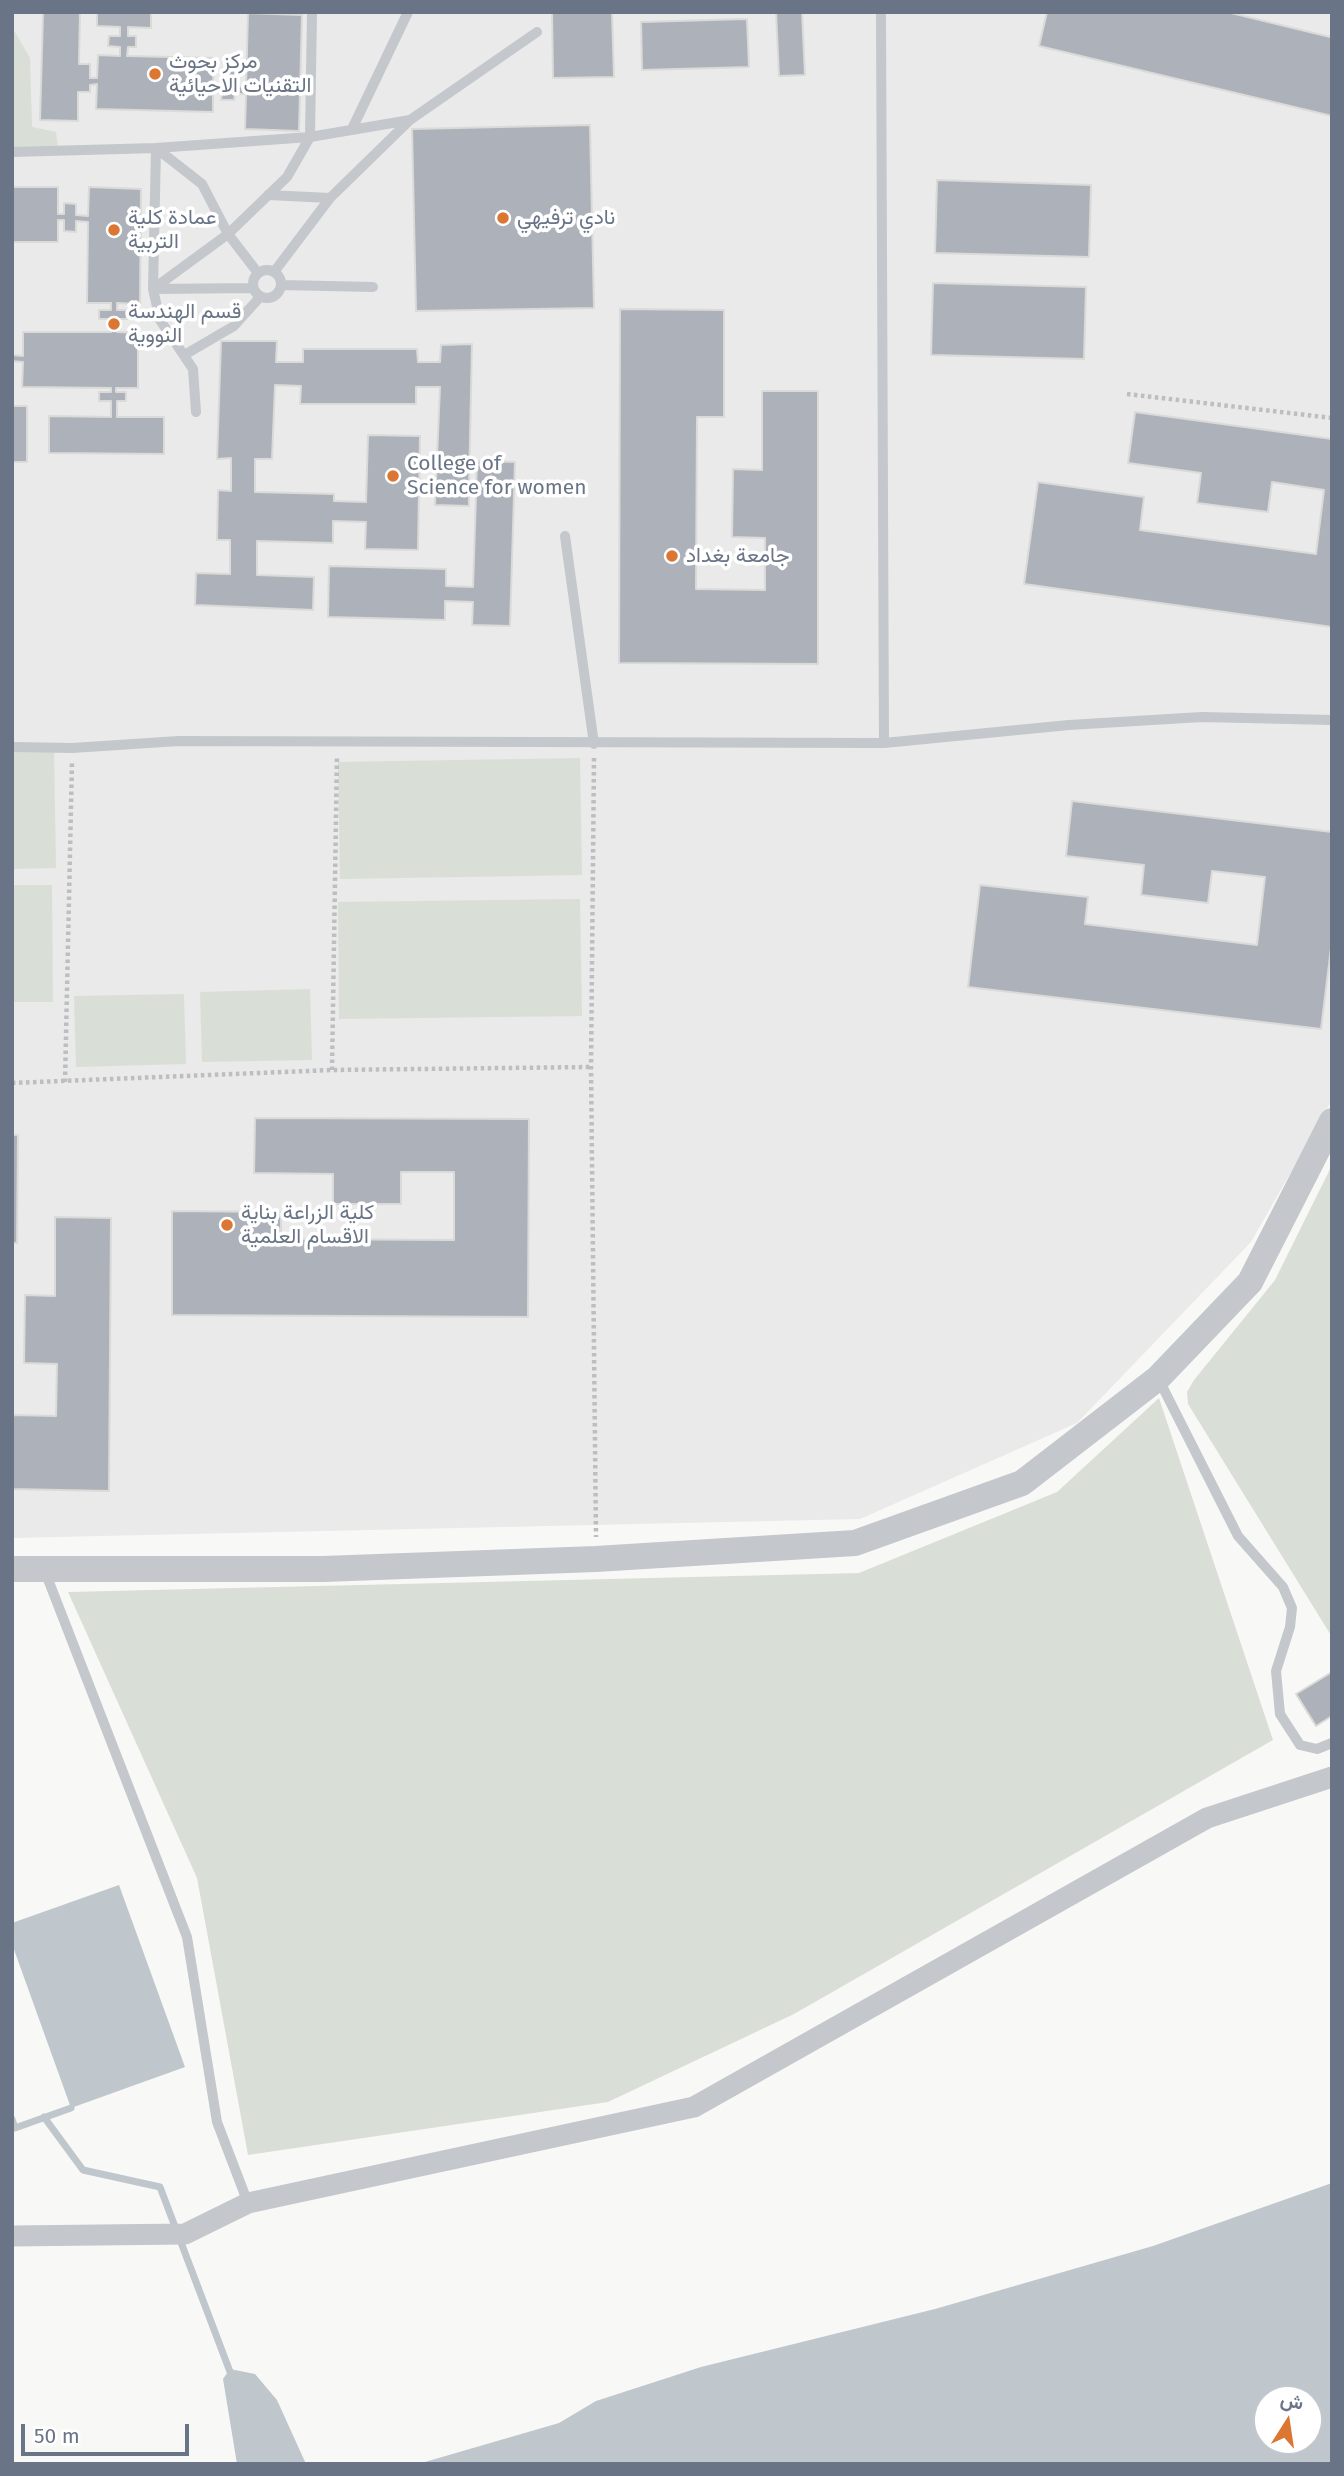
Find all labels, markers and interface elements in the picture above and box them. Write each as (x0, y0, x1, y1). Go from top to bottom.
place label: مركز بحوث التقنيات الاحيائية (169, 49, 311, 99)
marker: مركز بحوث التقنيات الاحيائية (147, 66, 163, 82)
place label: عمادة كلية التربية (128, 205, 216, 255)
place label: نادي ترفيهي (517, 205, 615, 231)
marker: نادي ترفيهي (495, 210, 511, 226)
marker: عمادة كلية التربية (106, 222, 122, 238)
place label: قسم الهندسة النووية (128, 299, 241, 349)
marker: قسم الهندسة النووية (106, 316, 122, 332)
place label: College of Science for women (407, 451, 587, 501)
marker: College of Science for women (385, 468, 401, 484)
place label: جامعة بغداد (686, 543, 790, 569)
marker: جامعة بغداد (664, 548, 680, 564)
place label: كلية الزراعة بناية الاقسام العلمية (241, 1200, 374, 1250)
marker: كلية الزراعة بناية الاقسام العلمية (219, 1217, 235, 1233)
north arrow (1253, 2385, 1323, 2455)
text: ش (1278, 2387, 1306, 2415)
scale bar (24, 2410, 192, 2454)
text: 50 m (34, 2423, 80, 2449)

